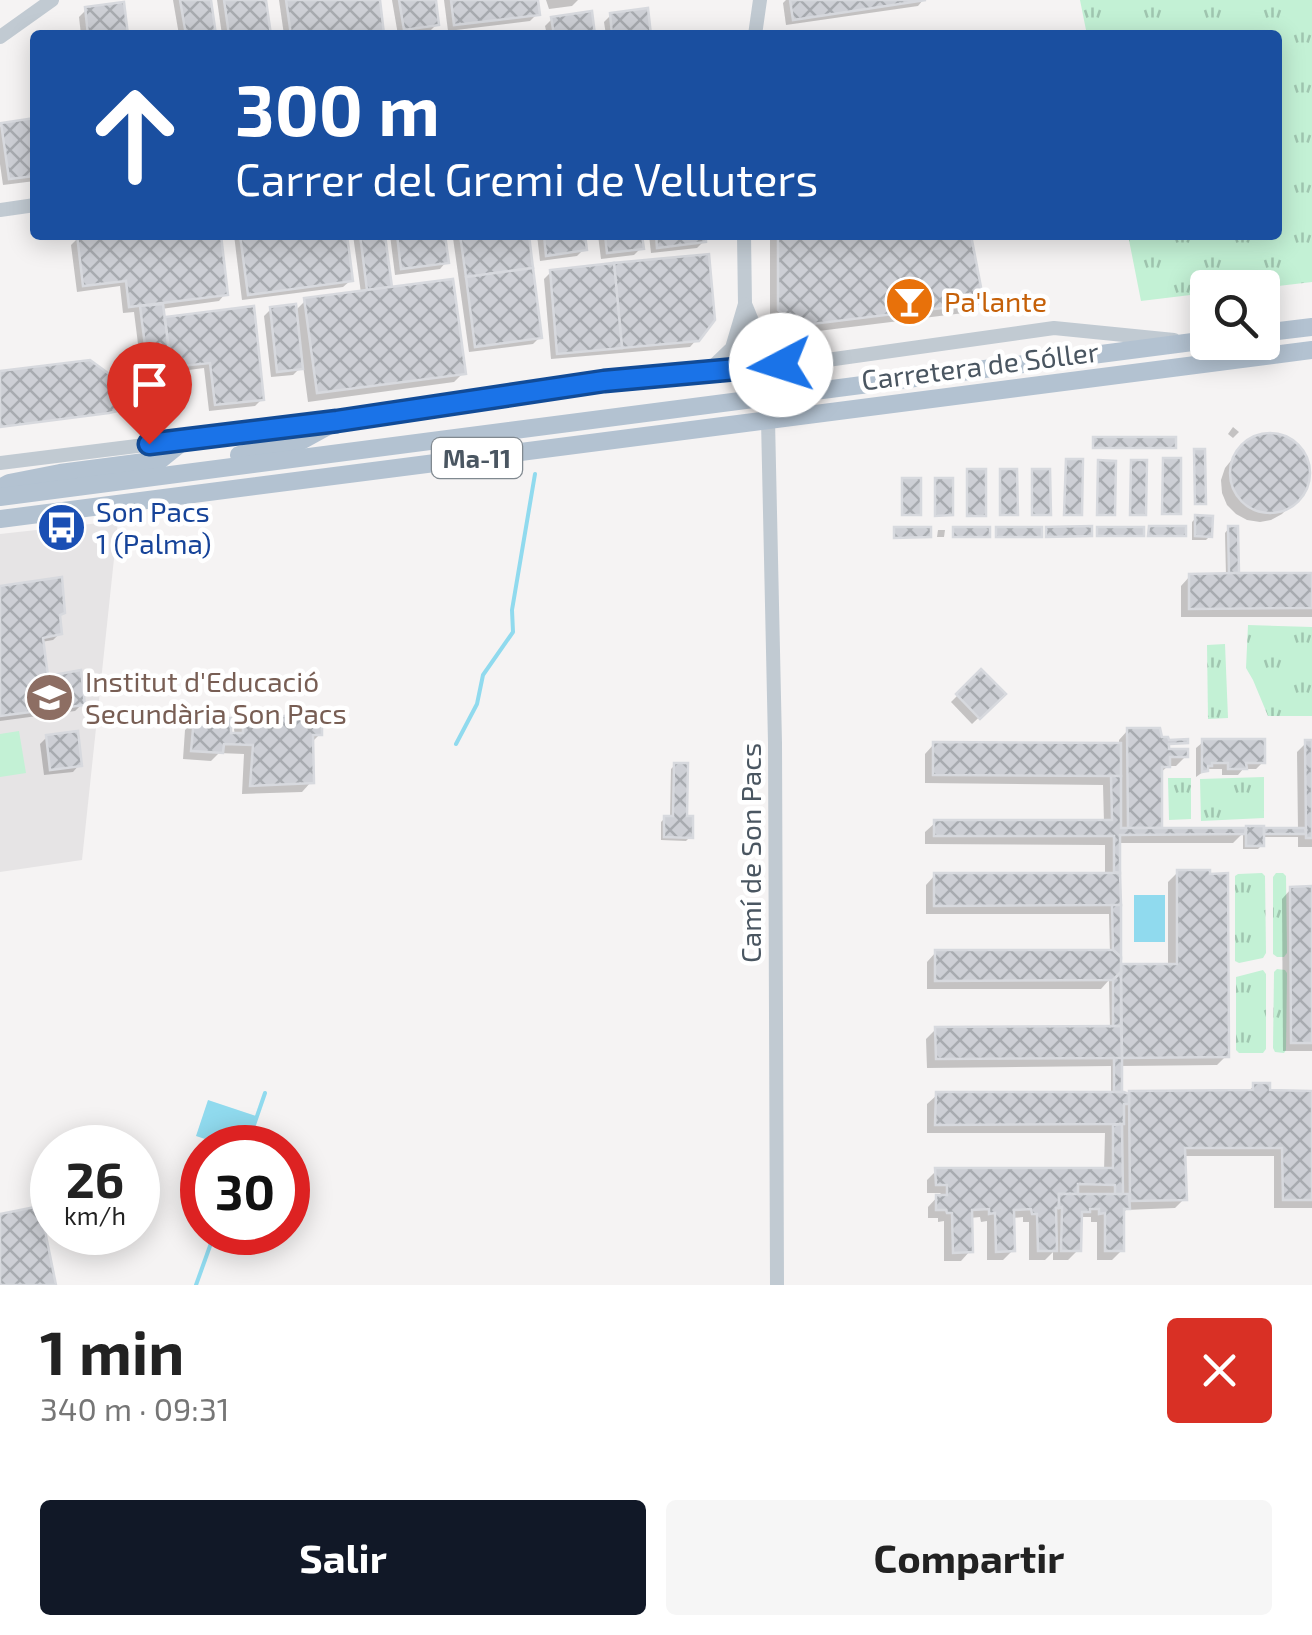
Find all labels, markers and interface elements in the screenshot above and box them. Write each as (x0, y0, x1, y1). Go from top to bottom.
text: 300 m (235, 66, 440, 150)
icon: ahead (70, 70, 200, 200)
text: Carrer del Gremi de Velluters (235, 151, 818, 205)
map controls (1190, 270, 1280, 360)
button: search (1190, 270, 1280, 360)
bar icon: Pa'lante (883, 275, 935, 327)
place label: Pa'lante (944, 284, 1047, 318)
position arrow (729, 313, 833, 417)
street label: Carretera de Sóller (859, 334, 1101, 396)
pin (107, 342, 192, 445)
icon: arrive (122, 357, 177, 412)
road number: Ma-11 (432, 438, 522, 478)
place label: Son Pacs 1 (Palma) (96, 494, 212, 560)
bus stop icon: Son Pacs 1 (Palma) (35, 501, 87, 553)
place label: Institut d'Educació Secundària Son Pacs (85, 664, 347, 730)
school or university icon: Institut d'Educació Secundària Son Pacs (24, 671, 76, 723)
street label: Camí de Son Pacs (733, 743, 767, 963)
speed limit sign: 30 (180, 1125, 310, 1255)
text: 26 (66, 1148, 124, 1208)
text: km/h (64, 1200, 126, 1230)
text: 1 min (40, 1315, 184, 1387)
button: close (1167, 1318, 1272, 1423)
text: 340 m · 09:31 (40, 1389, 229, 1427)
button: Salir (40, 1500, 646, 1615)
button: Compartir (666, 1500, 1272, 1615)

